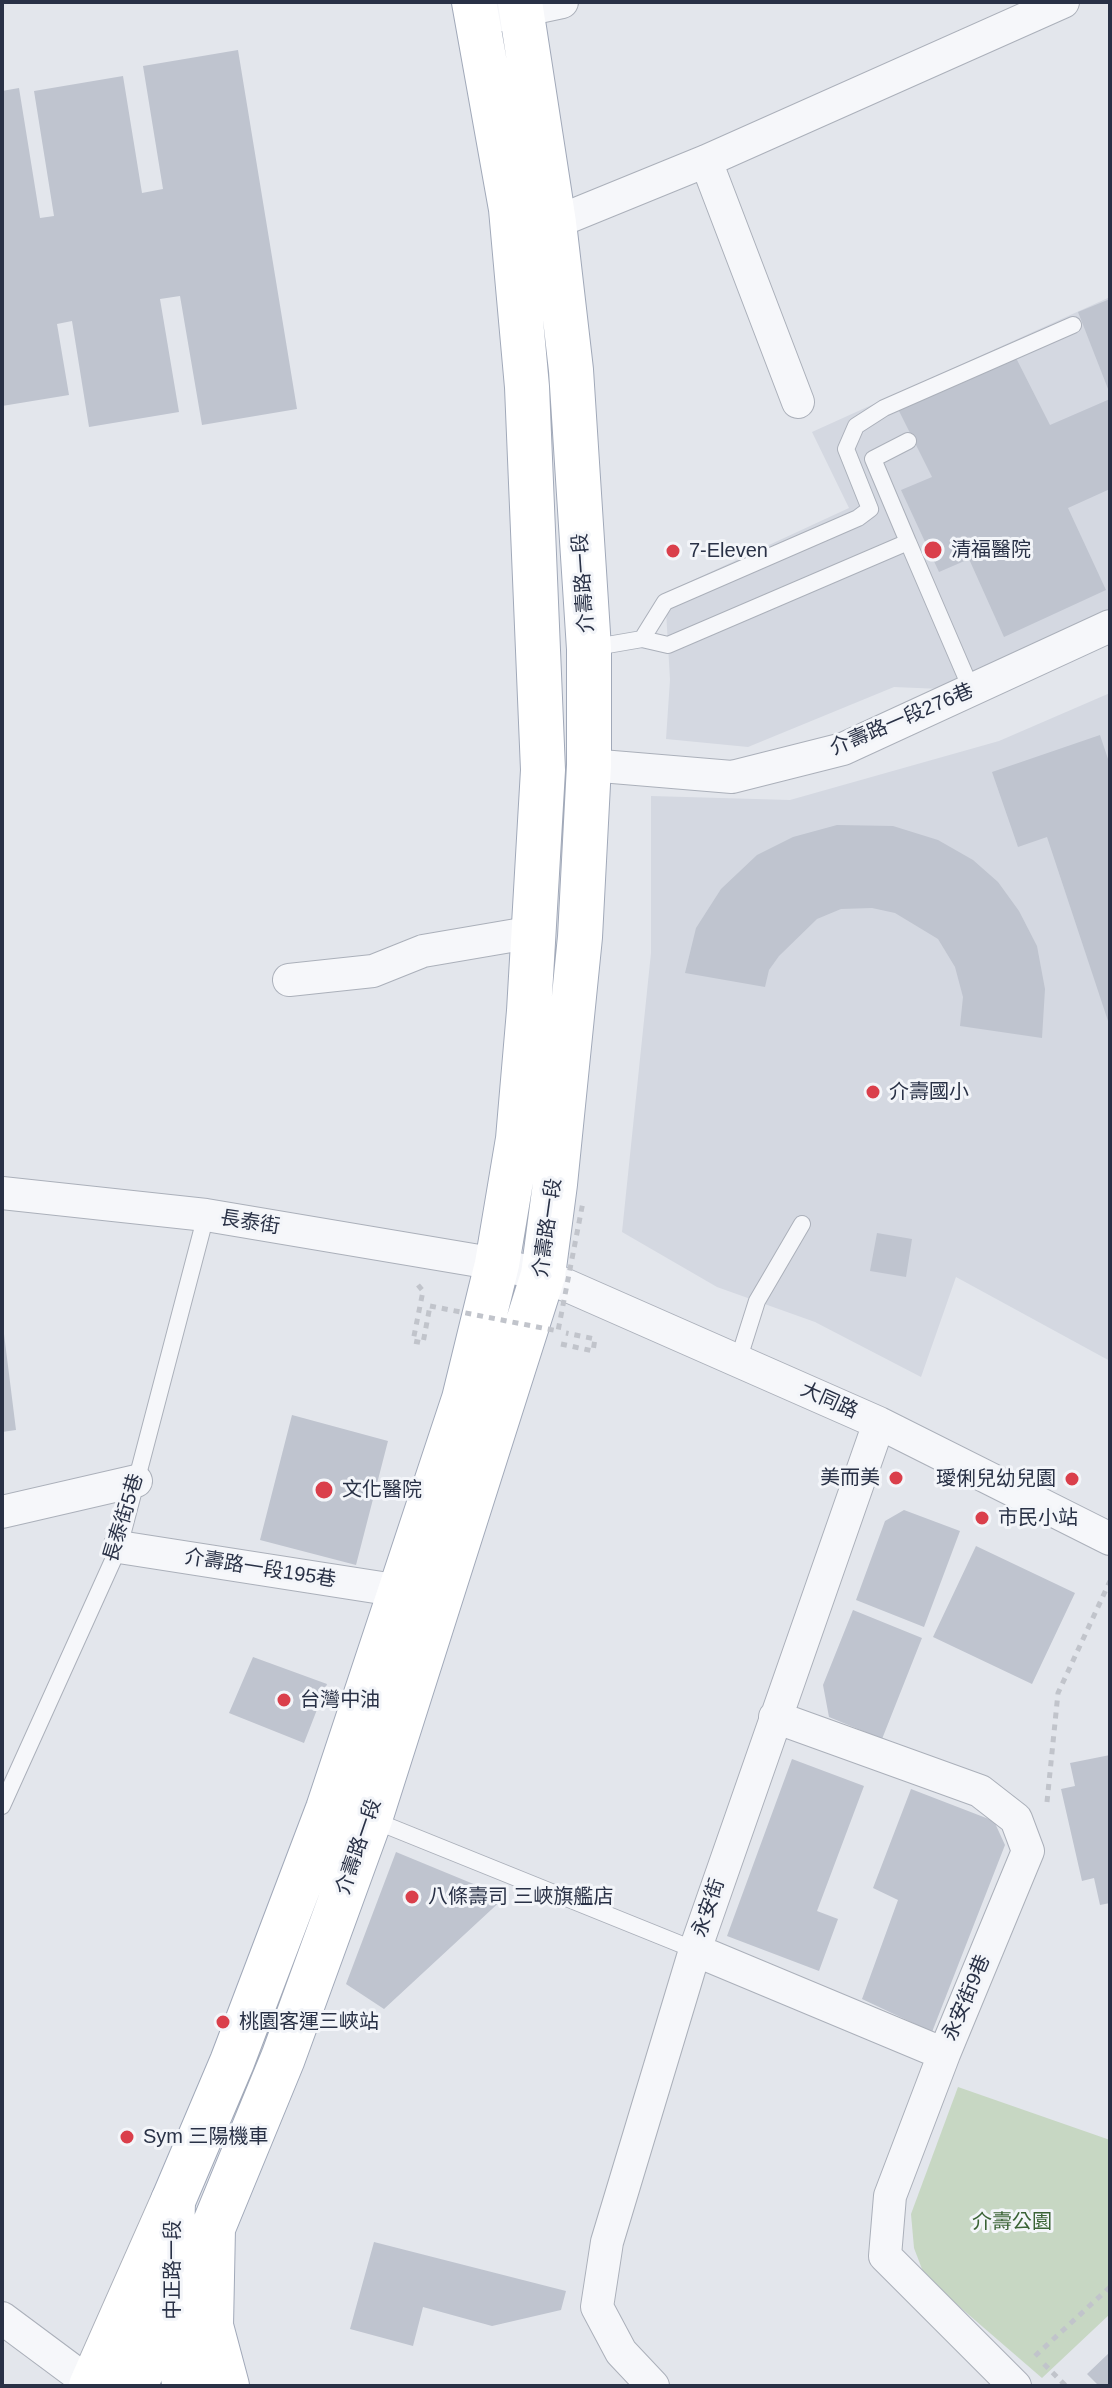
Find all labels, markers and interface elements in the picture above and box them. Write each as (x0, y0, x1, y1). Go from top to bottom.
street label: 介壽路一段 (569, 532, 599, 634)
place label: 清福醫院 (951, 538, 1031, 562)
place label: 7-Eleven (689, 539, 768, 563)
marker: 清福醫院 (922, 539, 944, 561)
marker: 7-Eleven (664, 542, 682, 560)
street label: 介壽路一段276巷 (827, 679, 977, 761)
place label: 介壽國小 (889, 1080, 969, 1104)
marker: 介壽國小 (864, 1083, 882, 1101)
street label: 介壽路一段 (529, 1177, 567, 1279)
street label: 長泰街 (218, 1206, 282, 1240)
street label: 大同路 (797, 1378, 861, 1424)
place label: 美而美 (820, 1466, 880, 1490)
place label: 璦俐兒幼兒園 (936, 1467, 1056, 1491)
marker: 美而美 (887, 1469, 905, 1487)
marker: 璦俐兒幼兒園 (1063, 1470, 1081, 1488)
street label: 長泰街5巷 (99, 1471, 149, 1565)
place label: 文化醫院 (342, 1478, 422, 1502)
marker: 文化醫院 (313, 1479, 335, 1501)
place label: 市民小站 (998, 1506, 1078, 1530)
marker: 市民小站 (973, 1509, 991, 1527)
street label: 介壽路一段195巷 (182, 1545, 338, 1593)
place label: 台灣中油 (300, 1688, 380, 1712)
marker: 台灣中油 (275, 1691, 293, 1709)
street label: 介壽路一段 (331, 1796, 387, 1898)
street label: 永安街 (688, 1876, 730, 1940)
place label: 八條壽司 三峽旗艦店 (428, 1885, 614, 1909)
marker: 八條壽司 三峽旗艦店 (403, 1888, 421, 1906)
street label: 永安街9巷 (938, 1951, 996, 2045)
place label: 桃園客運三峽站 (239, 2010, 379, 2034)
marker: 桃園客運三峽站 (214, 2013, 232, 2031)
place label: Sym 三陽機車 (143, 2125, 269, 2149)
marker: Sym 三陽機車 (118, 2128, 136, 2146)
park label: 介壽公園 (972, 2210, 1052, 2234)
street label: 中正路一段 (161, 2220, 185, 2320)

